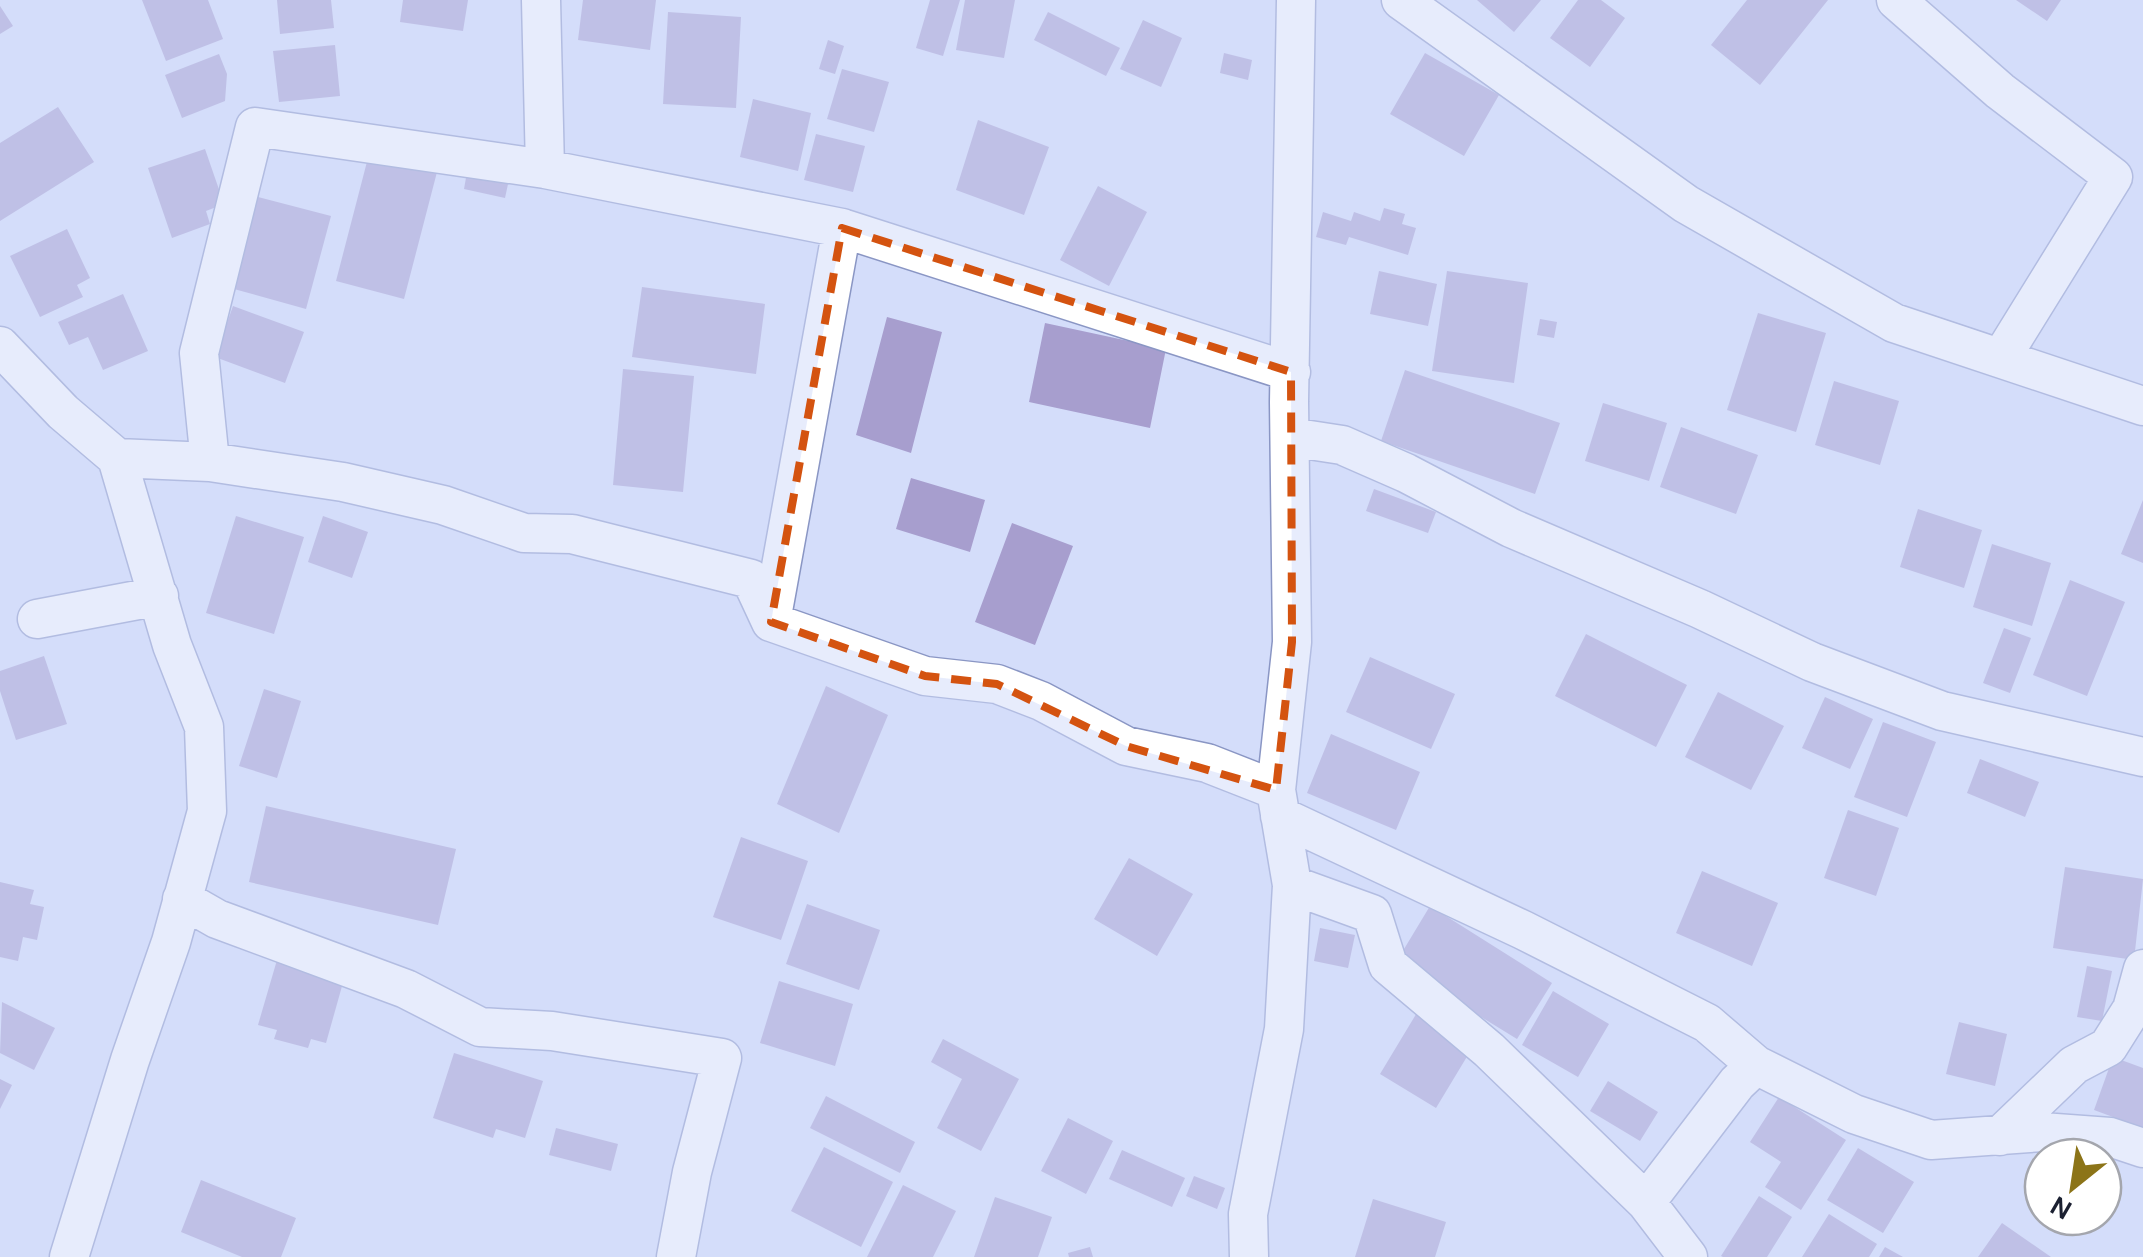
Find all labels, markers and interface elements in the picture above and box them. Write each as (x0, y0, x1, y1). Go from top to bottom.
north arrow (2023, 1137, 2123, 1237)
text: N (2044, 1189, 2078, 1228)

